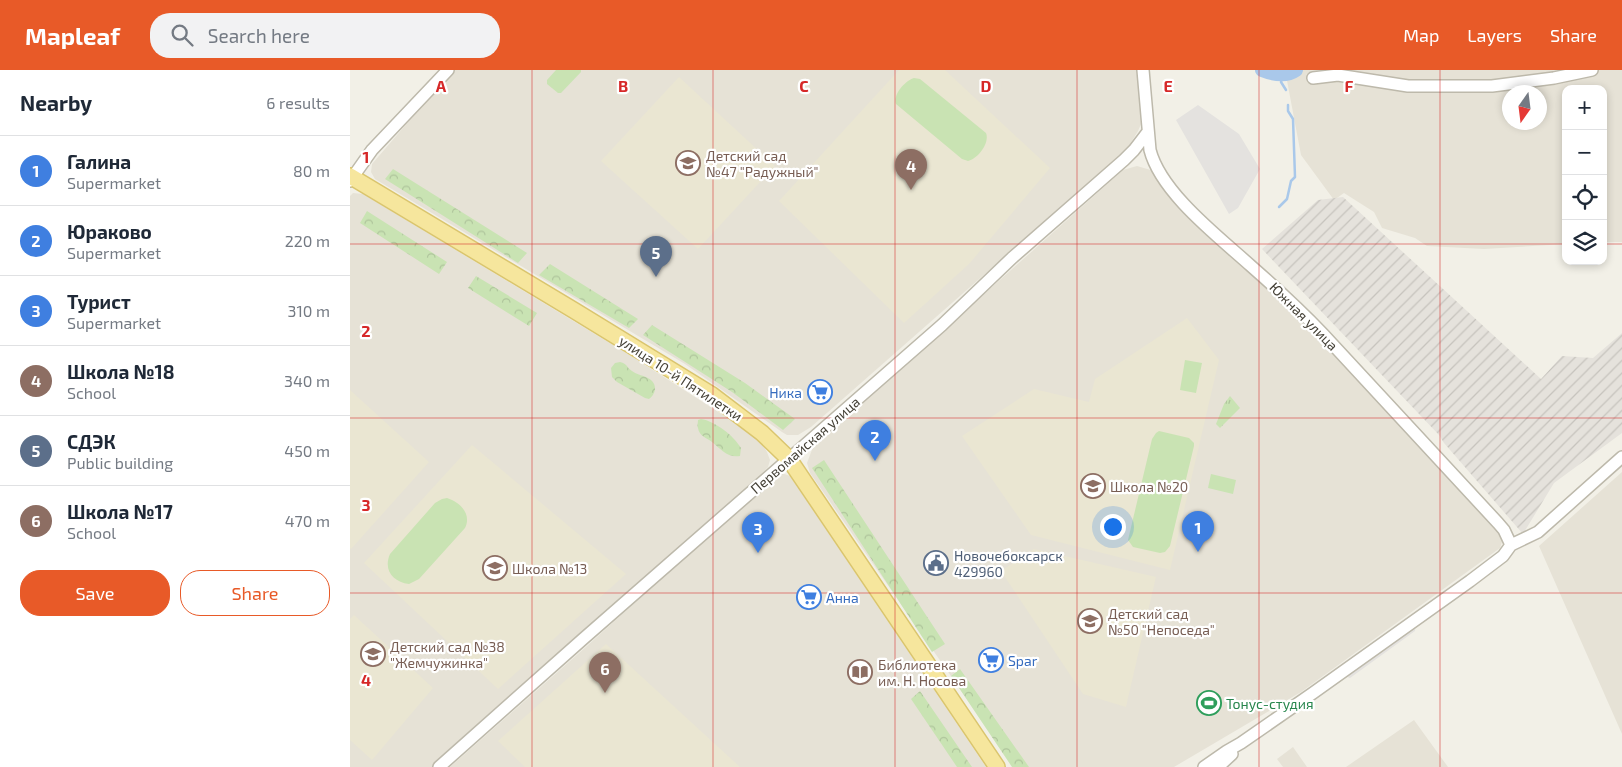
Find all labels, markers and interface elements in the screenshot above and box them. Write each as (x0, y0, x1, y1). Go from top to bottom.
search box (150, 13, 500, 58)
text: Mapleaf (25, 21, 120, 50)
icon: search (168, 21, 196, 49)
text: Search here (208, 24, 310, 47)
text: Map (1403, 24, 1439, 46)
text: Layers (1467, 24, 1522, 46)
text: Share (1550, 24, 1597, 46)
text: A (436, 76, 447, 95)
text: B (618, 76, 628, 95)
text: C (799, 76, 809, 95)
text: D (981, 76, 992, 95)
text: E (1163, 76, 1173, 95)
text: F (1345, 76, 1354, 95)
north arrow (1502, 85, 1547, 130)
map controls (1562, 85, 1607, 265)
button: + (1562, 85, 1607, 130)
text: Nearby (20, 90, 92, 115)
text: 6 results (266, 93, 330, 112)
button: − (1562, 130, 1607, 175)
text: 1 (363, 147, 369, 166)
place label: Детский сад №47 "Радужный" (706, 147, 818, 180)
pin: 4 (895, 149, 927, 190)
text: Галина (67, 150, 131, 173)
school or university icon: Детский сад №47 "Радужный" (675, 150, 701, 176)
text: 1 (33, 161, 39, 180)
text: 80 m (293, 161, 330, 180)
text: Supermarket (67, 173, 161, 192)
button: locate (1562, 175, 1607, 220)
text: Юраково (67, 220, 152, 243)
button: layers (1562, 220, 1607, 265)
text: 2 (31, 231, 41, 250)
text: 220 m (285, 231, 330, 250)
pin: 5 (640, 236, 672, 277)
text: Supermarket (67, 243, 161, 262)
street label: Южная улица (1266, 278, 1342, 354)
text: Турист (67, 290, 131, 313)
text: 3 (31, 301, 41, 320)
text: 310 m (288, 301, 330, 320)
text: Supermarket (67, 313, 161, 332)
text: 2 (361, 321, 371, 340)
street label: улица 10-й Пятилетки (616, 332, 746, 424)
text: Школа №18 (67, 360, 175, 383)
text: 4 (31, 371, 41, 390)
text: 340 m (284, 371, 330, 390)
supermarket icon: Ника (807, 379, 833, 405)
text: School (67, 383, 116, 402)
place label: Ника (769, 384, 802, 401)
street label: Первомайская улица (747, 393, 863, 497)
pin: 2 (859, 420, 891, 461)
text: СДЭК (67, 430, 116, 453)
text: 5 (32, 441, 40, 460)
text: 450 m (284, 441, 330, 460)
text: Public building (67, 453, 173, 472)
school or university icon: Школа №20 (1080, 473, 1106, 499)
place label: Школа №20 (1110, 478, 1188, 495)
text: 3 (361, 495, 371, 514)
text: Школа №17 (67, 500, 173, 523)
text: 6 (31, 511, 41, 530)
text: 470 m (285, 511, 330, 530)
pin: 1 (1182, 511, 1214, 552)
pin: 3 (742, 512, 774, 553)
your location (1100, 514, 1126, 540)
text: School (67, 523, 116, 542)
place label: Новочебоксарск 429960 (954, 547, 1063, 580)
public building icon: Новочебоксарск 429960 (923, 550, 949, 576)
school or university icon: Школа №13 (482, 555, 508, 581)
place label: Школа №13 (512, 560, 587, 577)
button: Save (20, 570, 170, 616)
button: Share (180, 570, 330, 616)
supermarket icon: Анна (796, 584, 822, 610)
place label: Анна (826, 589, 859, 606)
place label: Детский сад №50 "Непоседа" (1108, 605, 1215, 638)
school or university icon: Детский сад №50 "Непоседа" (1077, 608, 1103, 634)
place label: Детский сад №38 "Жемчужинка" (390, 638, 505, 671)
school or university icon: Детский сад №38 "Жемчужинка" (360, 641, 386, 667)
supermarket icon: Spar (978, 647, 1004, 673)
pin: 6 (589, 652, 621, 693)
place label: Spar (1008, 652, 1038, 669)
place label: Библиотека им. Н. Носова (878, 656, 966, 689)
library icon: Библиотека им. Н. Носова (847, 659, 873, 685)
text: 4 (361, 670, 371, 689)
sports icon: Тонус-студия (1196, 690, 1222, 716)
place label: Тонус-студия (1226, 695, 1314, 712)

